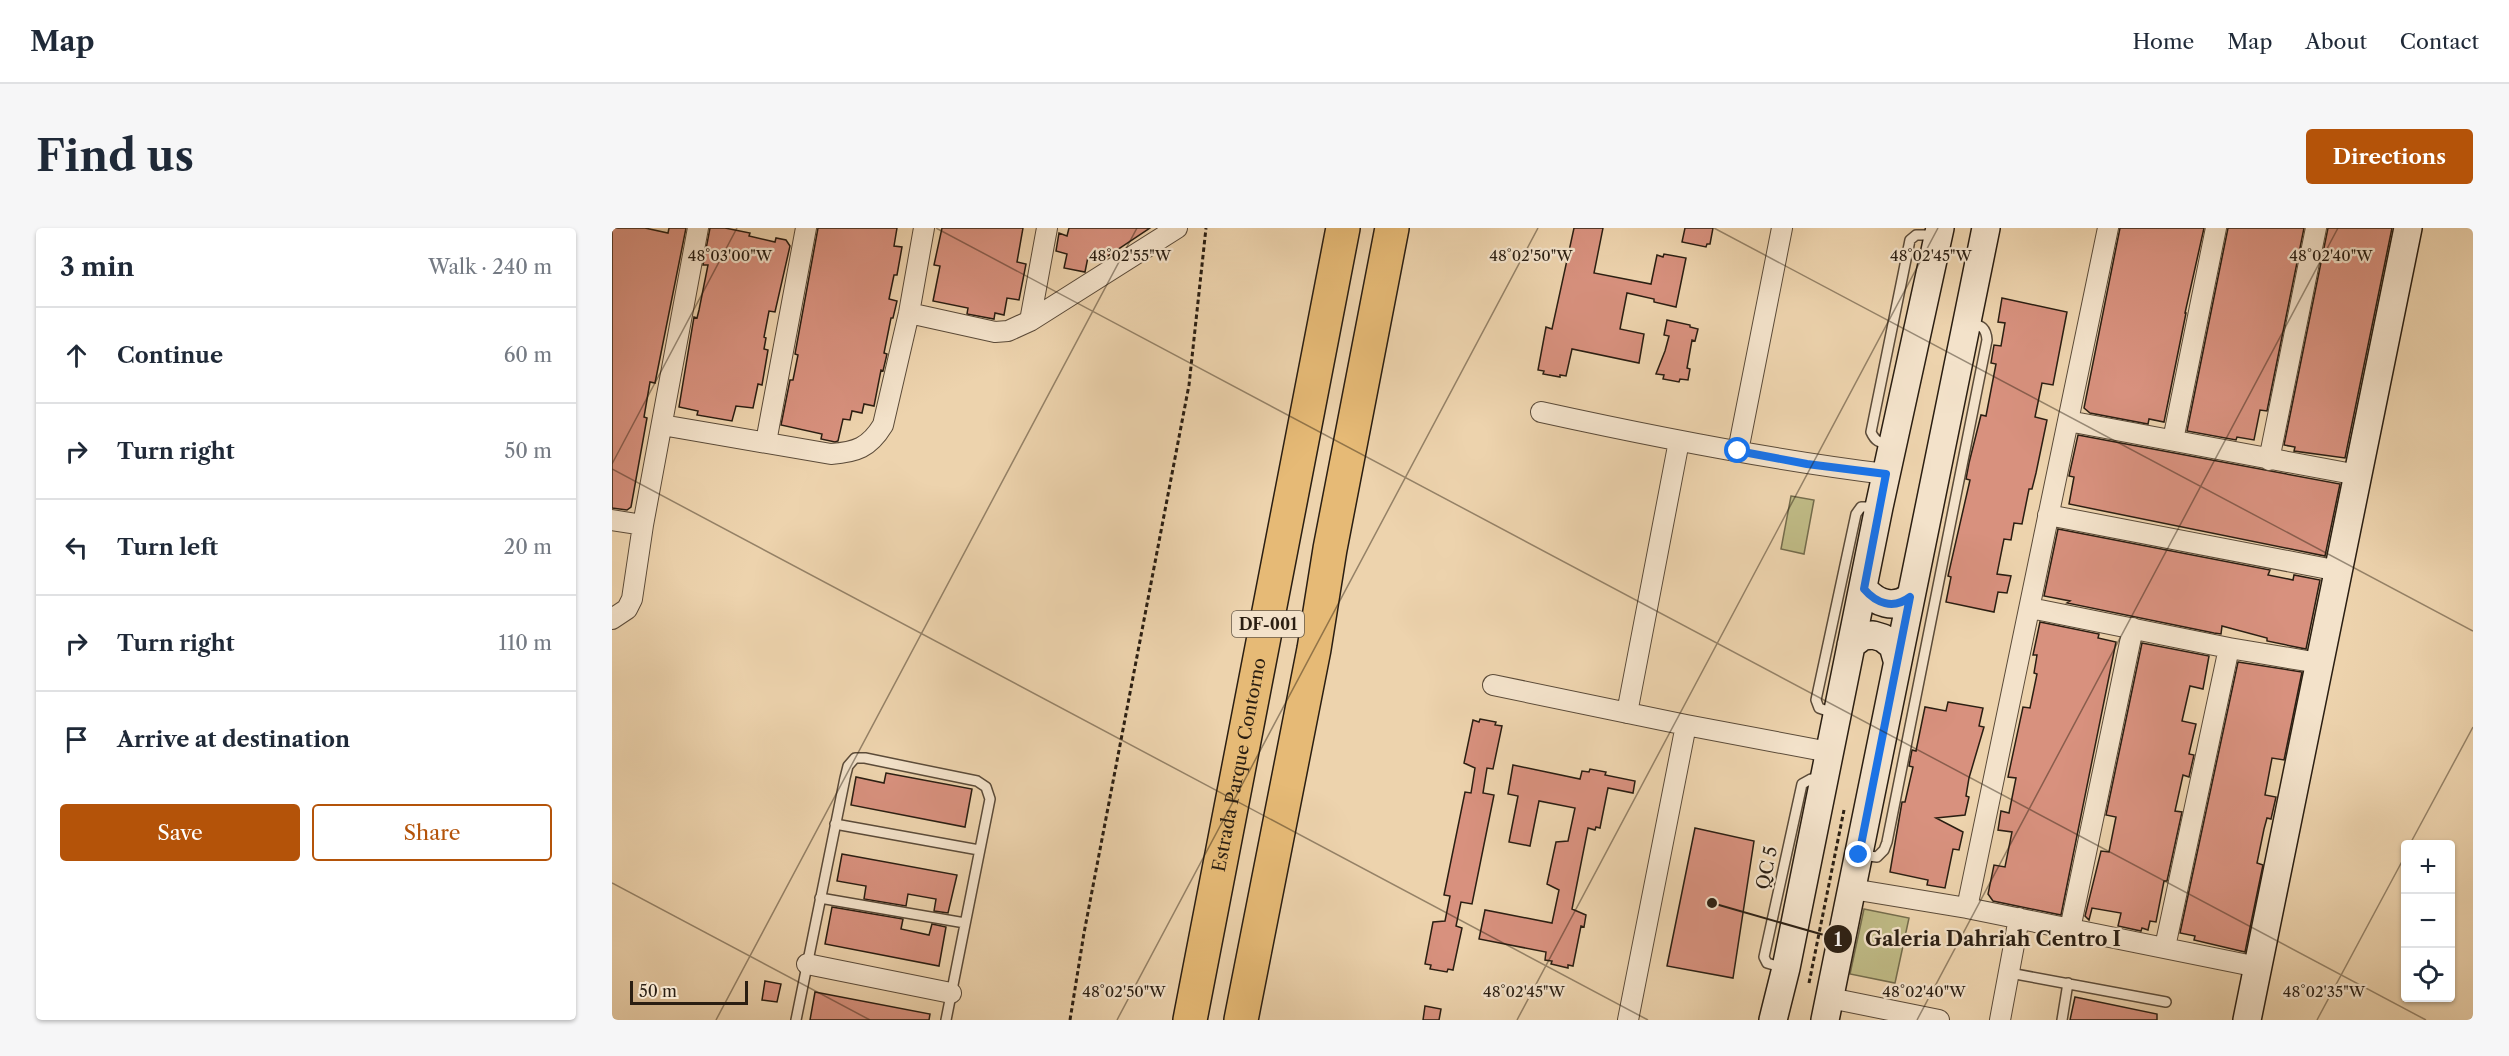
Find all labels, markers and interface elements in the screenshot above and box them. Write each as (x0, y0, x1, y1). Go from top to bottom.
text: Map (30, 24, 94, 58)
text: Home (2133, 29, 2194, 54)
text: Map (2227, 29, 2272, 54)
text: About (2305, 29, 2367, 54)
text: Contact (2400, 29, 2479, 54)
button: Directions (2306, 129, 2473, 184)
text: Find us (36, 130, 194, 182)
text: 48°03'00"W (688, 246, 773, 265)
text: 48°02'55"W (1089, 246, 1172, 265)
text: 48°02'50"W (1489, 246, 1573, 265)
text: 48°02'45"W (1890, 246, 1973, 265)
text: 48°02'40"W (2289, 246, 2373, 265)
text: 3 min (60, 251, 134, 283)
text: Walk · 240 m (428, 255, 552, 279)
icon: ahead (60, 339, 93, 372)
text: Continue (117, 342, 223, 369)
text: 60 m (504, 343, 552, 367)
icon: right (60, 435, 93, 468)
route start (1724, 437, 1750, 463)
text: Turn right (117, 438, 235, 465)
text: 50 m (505, 439, 552, 463)
icon: left (60, 531, 93, 564)
text: Turn left (117, 534, 218, 561)
text: 20 m (504, 535, 552, 559)
road number: DF-001 (1232, 611, 1304, 637)
icon: right (60, 627, 93, 660)
text: Turn right (117, 630, 235, 657)
text: 110 m (499, 631, 552, 655)
street label: Estrada Parque Contorno (1208, 656, 1271, 874)
icon: arrive (60, 723, 93, 756)
text: Arrive at destination (117, 726, 350, 753)
button: Save (60, 804, 300, 861)
button: Share (312, 804, 552, 861)
map controls (2401, 840, 2455, 1002)
button: + (2401, 840, 2455, 894)
route end (1845, 841, 1871, 867)
street label: QC 5 (1752, 844, 1782, 892)
button: − (2401, 894, 2455, 948)
callout: Galeria Dahriah Centro I (1823, 920, 2133, 958)
text: Galeria Dahriah Centro I (1865, 927, 2121, 951)
text: 1 (1834, 929, 1842, 951)
button: locate (2401, 948, 2455, 1002)
scale bar (630, 978, 748, 1006)
text: 50 m (639, 981, 677, 1001)
text: 48°02'50"W (1082, 982, 1166, 1001)
text: 48°02'45"W (1483, 982, 1566, 1001)
text: 48°02'40"W (1882, 982, 1966, 1001)
text: 48°02'35"W (2283, 982, 2366, 1001)

